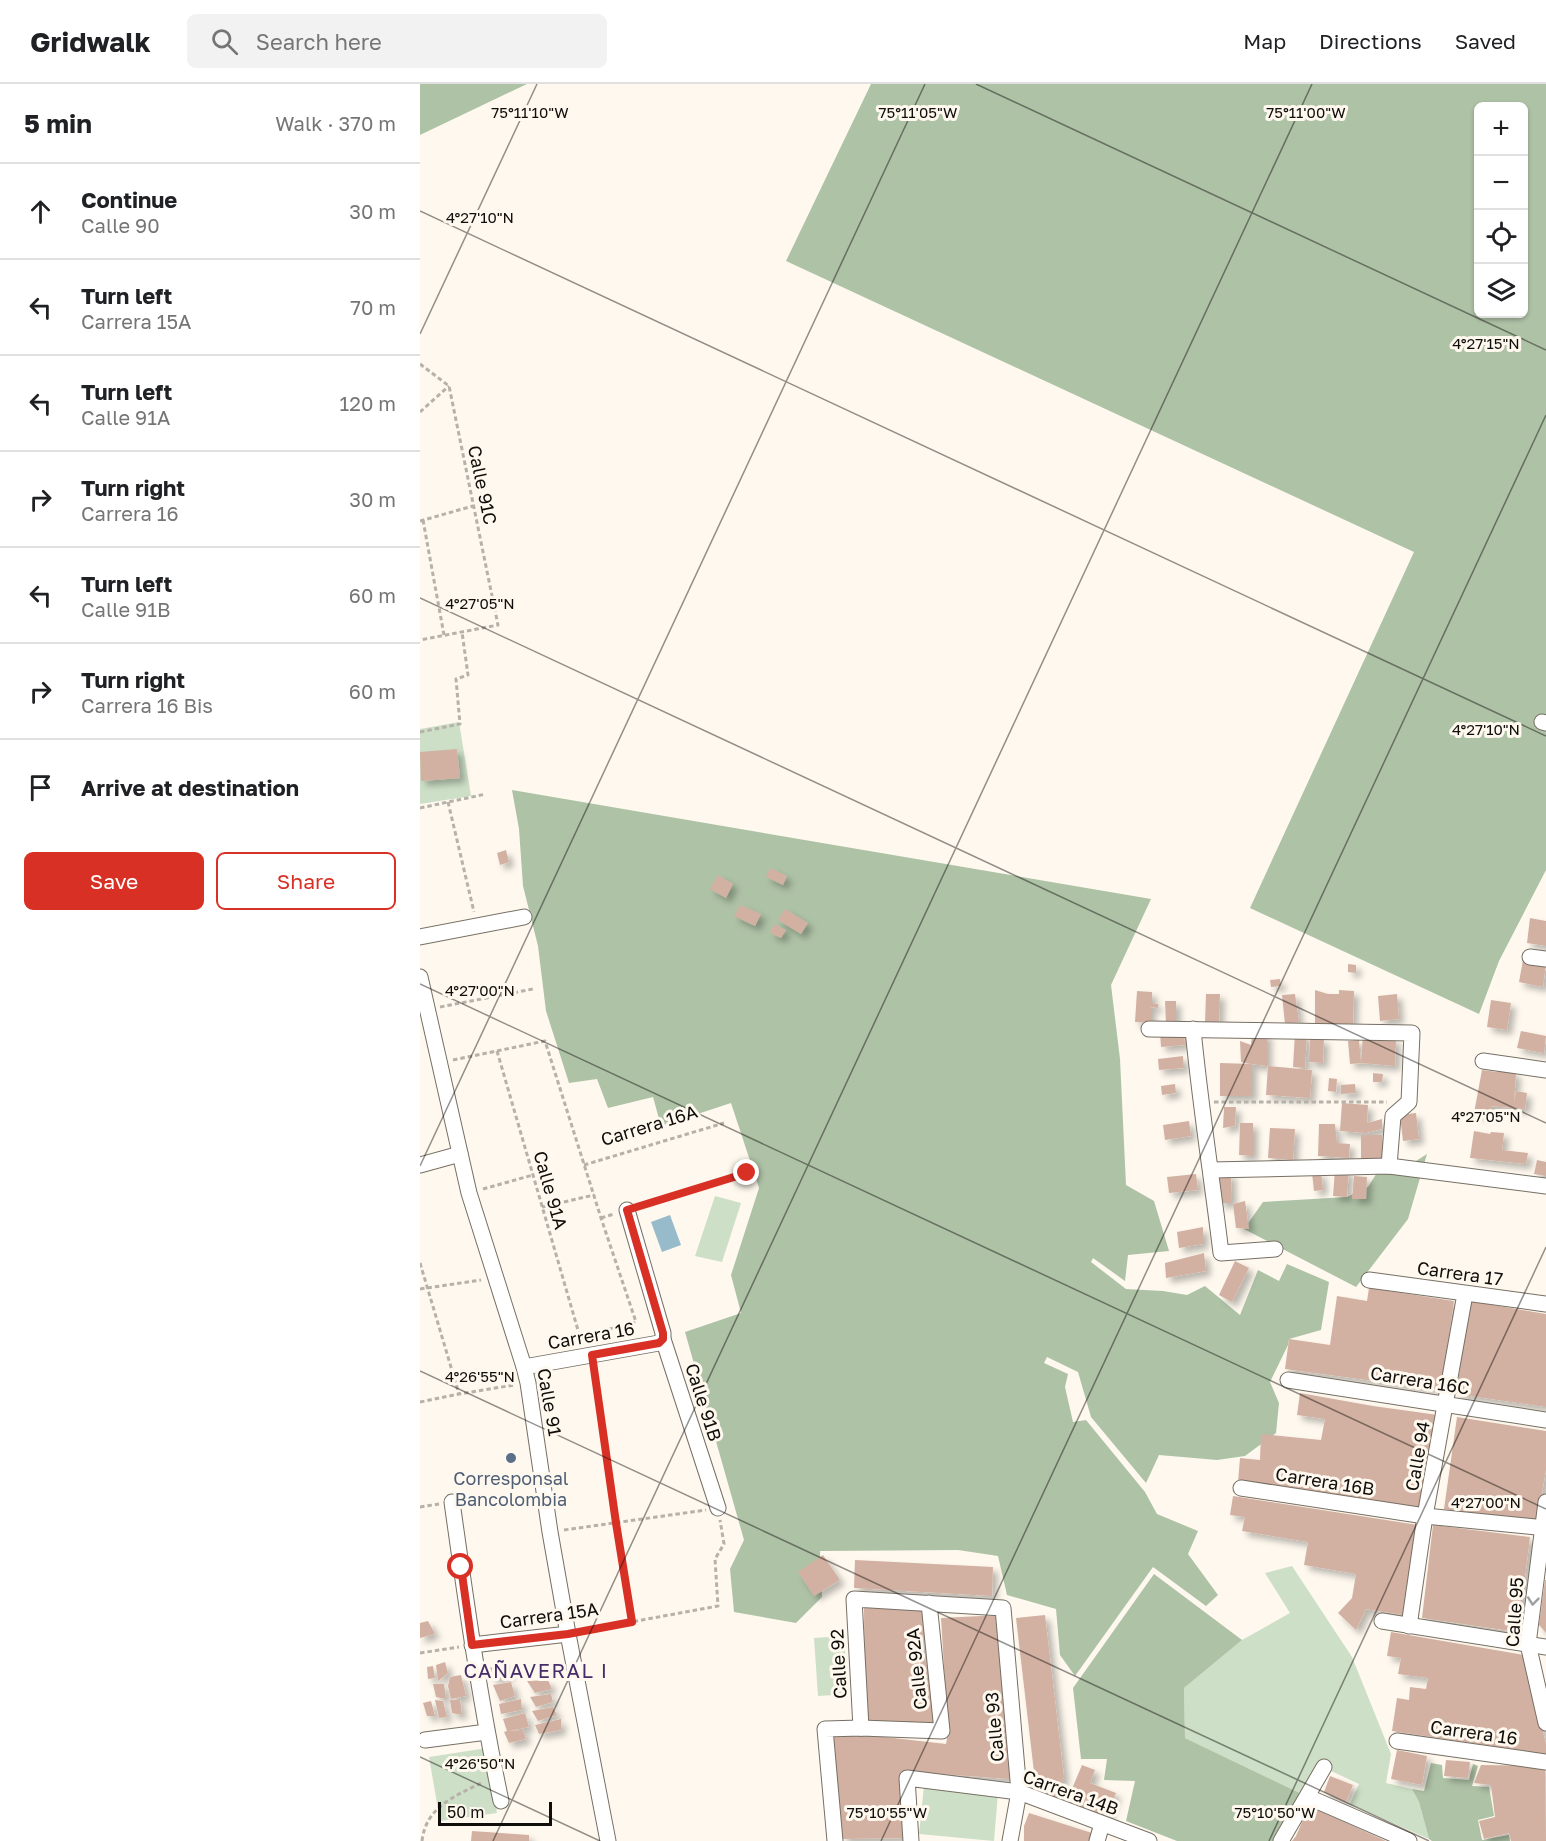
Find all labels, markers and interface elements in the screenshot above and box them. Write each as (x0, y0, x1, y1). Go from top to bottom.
search box (187, 14, 607, 68)
text: Gridwalk (30, 25, 151, 58)
icon: search (208, 25, 241, 58)
text: Search here (256, 28, 382, 55)
text: Map (1243, 28, 1286, 54)
text: Directions (1319, 28, 1422, 54)
text: Saved (1455, 28, 1516, 54)
map controls (1474, 102, 1528, 318)
button: + (1474, 102, 1528, 156)
text: 75°11'10"W (491, 103, 569, 121)
text: 75°11'05"W (879, 103, 957, 121)
text: 75°11'00"W (1266, 103, 1346, 121)
text: 5 min (24, 108, 92, 139)
text: Walk · 370 m (275, 111, 396, 135)
button: − (1474, 156, 1528, 210)
text: Continue (81, 186, 177, 213)
icon: ahead (24, 195, 57, 228)
text: 30 m (349, 199, 396, 223)
text: 4°27'10"N (446, 208, 514, 226)
button: locate (1474, 210, 1528, 264)
text: Calle 90 (81, 213, 160, 237)
button: layers (1474, 264, 1528, 318)
text: Turn left (81, 282, 172, 309)
icon: left (24, 291, 57, 324)
text: 70 m (350, 295, 396, 319)
text: Carrera 15A (81, 309, 192, 333)
text: 4°27'15"N (1452, 334, 1520, 352)
text: Turn left (81, 378, 172, 405)
icon: left (24, 387, 57, 420)
text: 120 m (340, 391, 396, 415)
text: Calle 91A (81, 405, 170, 429)
street label: Calle 91C (464, 443, 502, 527)
text: Turn right (81, 474, 185, 501)
icon: right (24, 483, 57, 516)
text: 30 m (349, 487, 396, 511)
text: Carrera 16 (81, 501, 179, 525)
text: Turn left (81, 570, 172, 597)
icon: left (24, 579, 57, 612)
text: 60 m (349, 583, 396, 607)
text: 4°27'05"N (445, 594, 515, 612)
text: Calle 91B (81, 597, 170, 621)
text: Turn right (81, 666, 185, 693)
icon: right (24, 675, 57, 708)
text: 60 m (349, 679, 396, 703)
text: Carrera 16 Bis (81, 693, 213, 717)
text: 4°27'10"N (1452, 720, 1520, 738)
icon: arrive (24, 771, 57, 804)
text: Arrive at destination (81, 774, 299, 801)
button: Save (24, 852, 204, 910)
button: Share (216, 852, 396, 910)
text: 4°27'00"N (445, 981, 515, 999)
street label: Carrera 16A (598, 1100, 700, 1150)
text: 4°27'05"N (1451, 1107, 1521, 1125)
street label: Calle 91A (529, 1148, 573, 1232)
route end (733, 1159, 759, 1185)
street label: Carrera 17 (1416, 1256, 1504, 1290)
street label: Carrera 16 (546, 1317, 636, 1353)
street label: Calle 91B (681, 1360, 727, 1444)
street label: Carrera 16C (1369, 1361, 1471, 1399)
street label: Calle 91 (533, 1366, 567, 1438)
text: 4°26'55"N (445, 1367, 515, 1385)
street label: Calle 94 (1400, 1419, 1434, 1493)
marker: Corresponsal Bancolombia (504, 1451, 518, 1465)
street label: Carrera 16B (1274, 1462, 1376, 1500)
place label: Corresponsal Bancolombia (453, 1467, 569, 1510)
text: 4°27'00"N (1451, 1493, 1521, 1511)
route start (447, 1553, 473, 1579)
street label: Calle 95 (1501, 1576, 1527, 1648)
street label: Carrera 15A (498, 1597, 600, 1633)
one-way arrow (1527, 1597, 1540, 1606)
street label: Calle 92A (901, 1627, 931, 1711)
street label: Calle 92 (825, 1628, 851, 1700)
district label: CAÑAVERAL I (463, 1658, 609, 1682)
street label: Calle 93 (980, 1691, 1008, 1763)
street label: Carrera 16 (1429, 1715, 1519, 1749)
text: 4°26'50"N (445, 1754, 515, 1772)
street label: Carrera 14B (1020, 1765, 1122, 1819)
scale bar (438, 1799, 552, 1826)
text: 50 m (447, 1802, 484, 1822)
text: 75°10'55"W (847, 1803, 927, 1821)
text: 75°10'50"W (1235, 1803, 1315, 1821)

